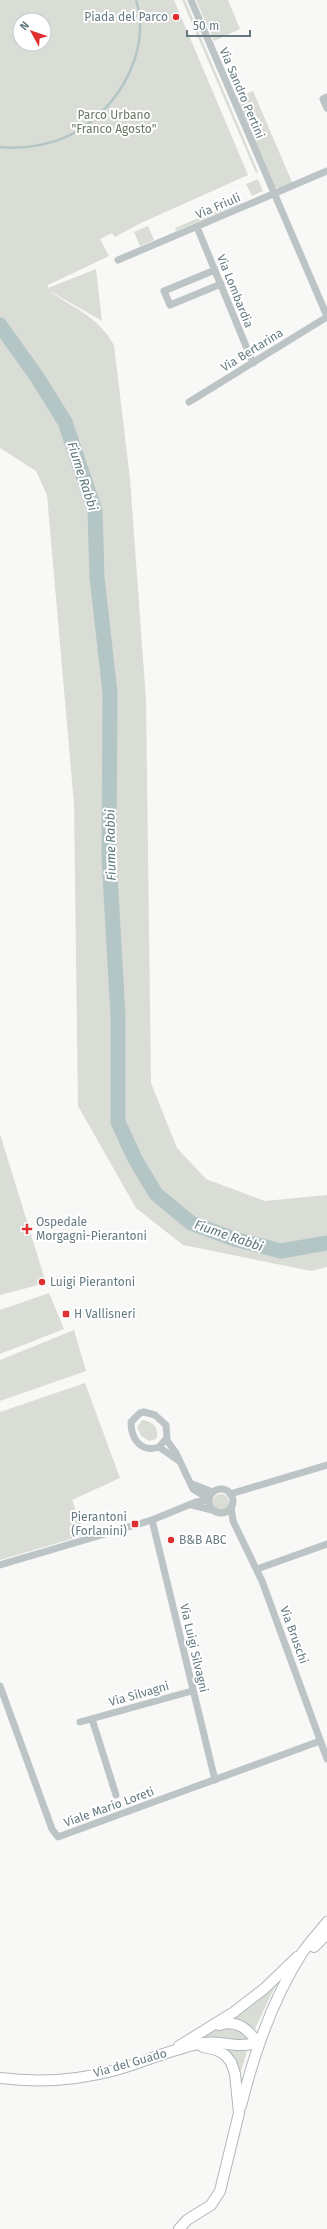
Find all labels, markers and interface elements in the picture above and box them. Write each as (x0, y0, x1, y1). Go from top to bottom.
place label: Piada del Parco (84, 10, 168, 24)
north arrow (12, 12, 52, 52)
marker: Piada del Parco (171, 12, 181, 22)
scale bar (187, 12, 250, 38)
text: N (17, 19, 32, 33)
text: 50 m (193, 19, 219, 33)
street label: Via Sandro Pertini (217, 45, 267, 141)
park label: Parco Urbano "Franco Agosto" (71, 108, 157, 136)
street label: Via Friuli (194, 190, 242, 222)
street label: Via Lombardia (214, 252, 256, 330)
street label: Via Bertarina (218, 325, 286, 375)
water label: Fiume Rabbi (64, 440, 101, 513)
water label: Fiume Rabbi (102, 809, 119, 881)
place label: Ospedale Morgagni-Pierantoni (36, 1215, 147, 1243)
water label: Fiume Rabbi (192, 1217, 266, 1254)
marker: Ospedale Morgagni-Pierantoni (21, 1223, 33, 1235)
place label: Luigi Pierantoni (50, 1275, 135, 1289)
marker: Luigi Pierantoni (37, 1277, 47, 1287)
place label: H Vallisneri (74, 1307, 136, 1321)
marker: H Vallisneri (61, 1309, 71, 1319)
place label: Pierantoni (Forlanini) (71, 1510, 127, 1538)
marker: Pierantoni (Forlanini) (130, 1519, 140, 1529)
place label: B&B ABC (179, 1533, 227, 1547)
marker: B&B ABC (166, 1535, 176, 1545)
street label: Via Luigi Silvagni (177, 1602, 211, 1694)
street label: Via Bruschi (277, 1604, 311, 1666)
street label: Via Silvagni (107, 1679, 171, 1709)
street label: Viale Mario Loreti (62, 1784, 156, 1830)
street label: Via del Guado (92, 2046, 168, 2080)

